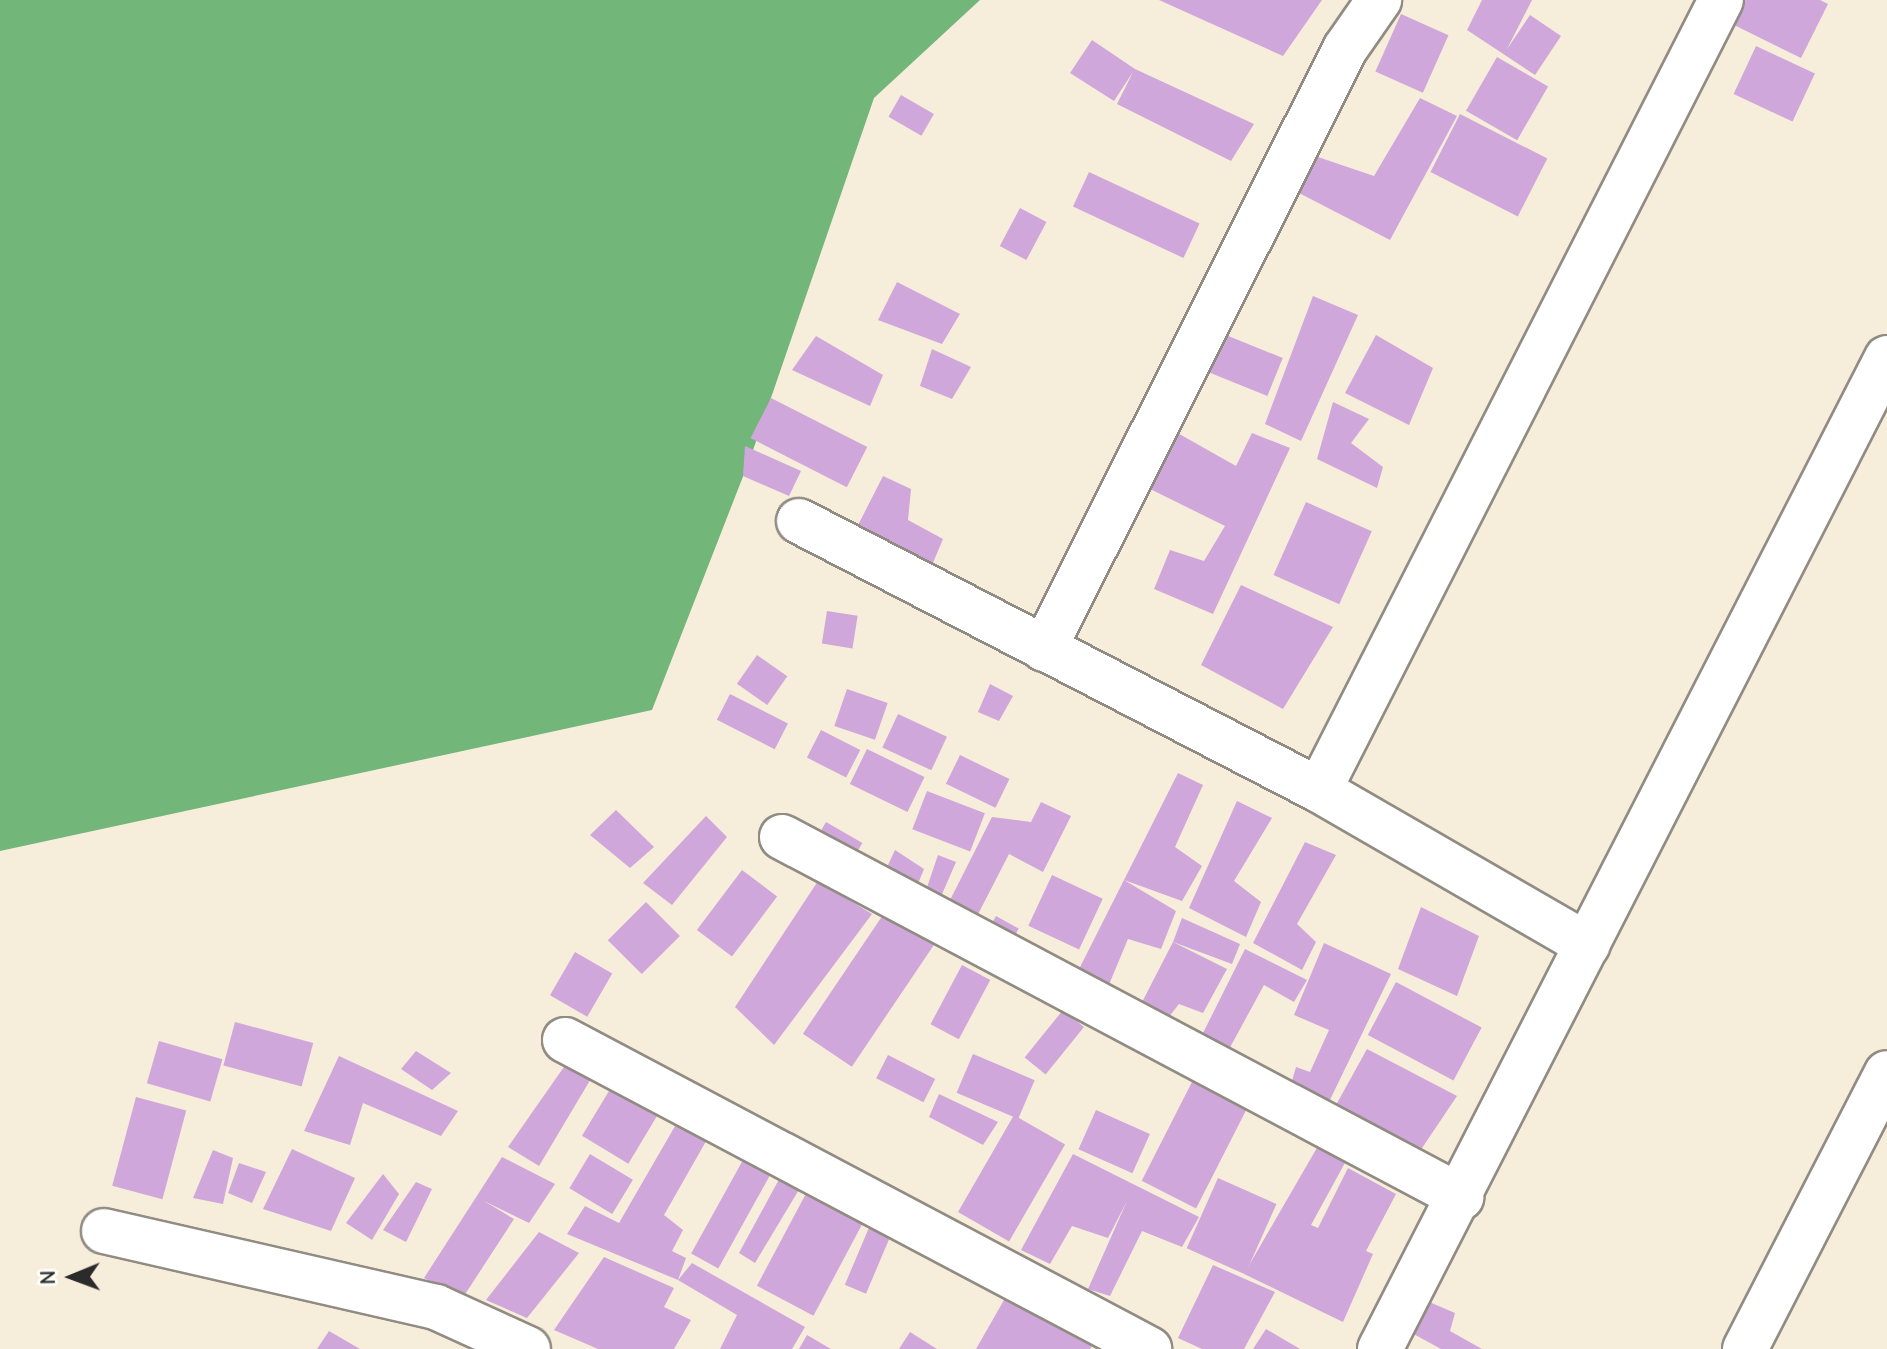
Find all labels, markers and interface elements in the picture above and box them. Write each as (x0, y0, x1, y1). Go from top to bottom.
north arrow (32, 1237, 112, 1317)
text: N (35, 1270, 61, 1285)

